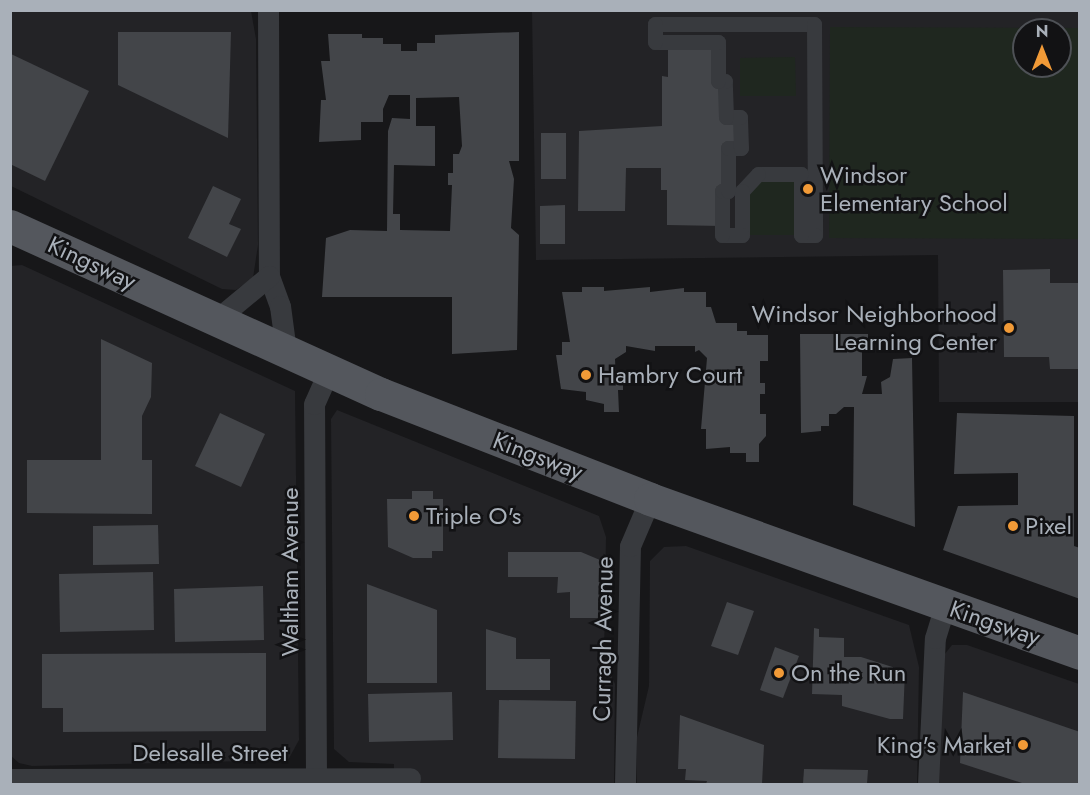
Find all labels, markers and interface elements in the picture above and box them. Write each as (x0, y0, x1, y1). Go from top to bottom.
north arrow (1012, 18, 1072, 78)
text: N (1036, 20, 1048, 43)
place label: Windsor Elementary School (820, 161, 1008, 217)
marker: Windsor Elementary School (801, 182, 815, 196)
street label: Kingsway (43, 230, 141, 296)
place label: Windsor Neighborhood Learning Center (752, 300, 997, 356)
marker: Windsor Neighborhood Learning Center (1002, 321, 1016, 335)
place label: Hambry Court (598, 361, 742, 389)
marker: Hambry Court (579, 368, 593, 382)
street label: Kingsway (489, 426, 587, 486)
street label: Waltham Avenue (276, 487, 304, 657)
place label: Triple O's (426, 502, 522, 530)
marker: Triple O's (407, 509, 421, 523)
place label: Pixel (1025, 512, 1072, 540)
marker: Pixel (1006, 519, 1020, 533)
street label: Curragh Avenue (587, 556, 619, 722)
street label: Kingsway (946, 594, 1044, 652)
place label: On the Run (791, 659, 906, 687)
marker: On the Run (772, 666, 786, 680)
place label: King's Market (877, 731, 1011, 759)
marker: King's Market (1016, 738, 1030, 752)
street label: Delesalle Street (132, 739, 288, 767)

